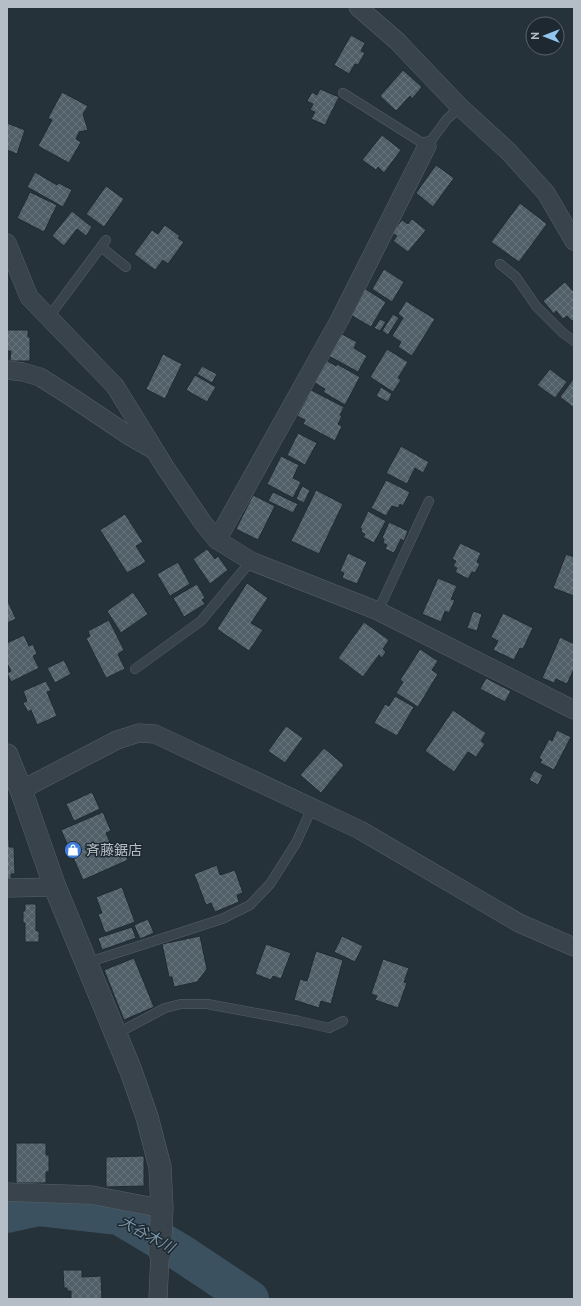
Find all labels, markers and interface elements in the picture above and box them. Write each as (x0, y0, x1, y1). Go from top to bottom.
north arrow (525, 16, 565, 56)
text: N (529, 32, 541, 40)
shop icon: 斉藤鋸店 (63, 840, 83, 860)
place label: 斉藤鋸店 (86, 842, 142, 858)
water label: 大谷木川 (117, 1212, 179, 1257)

